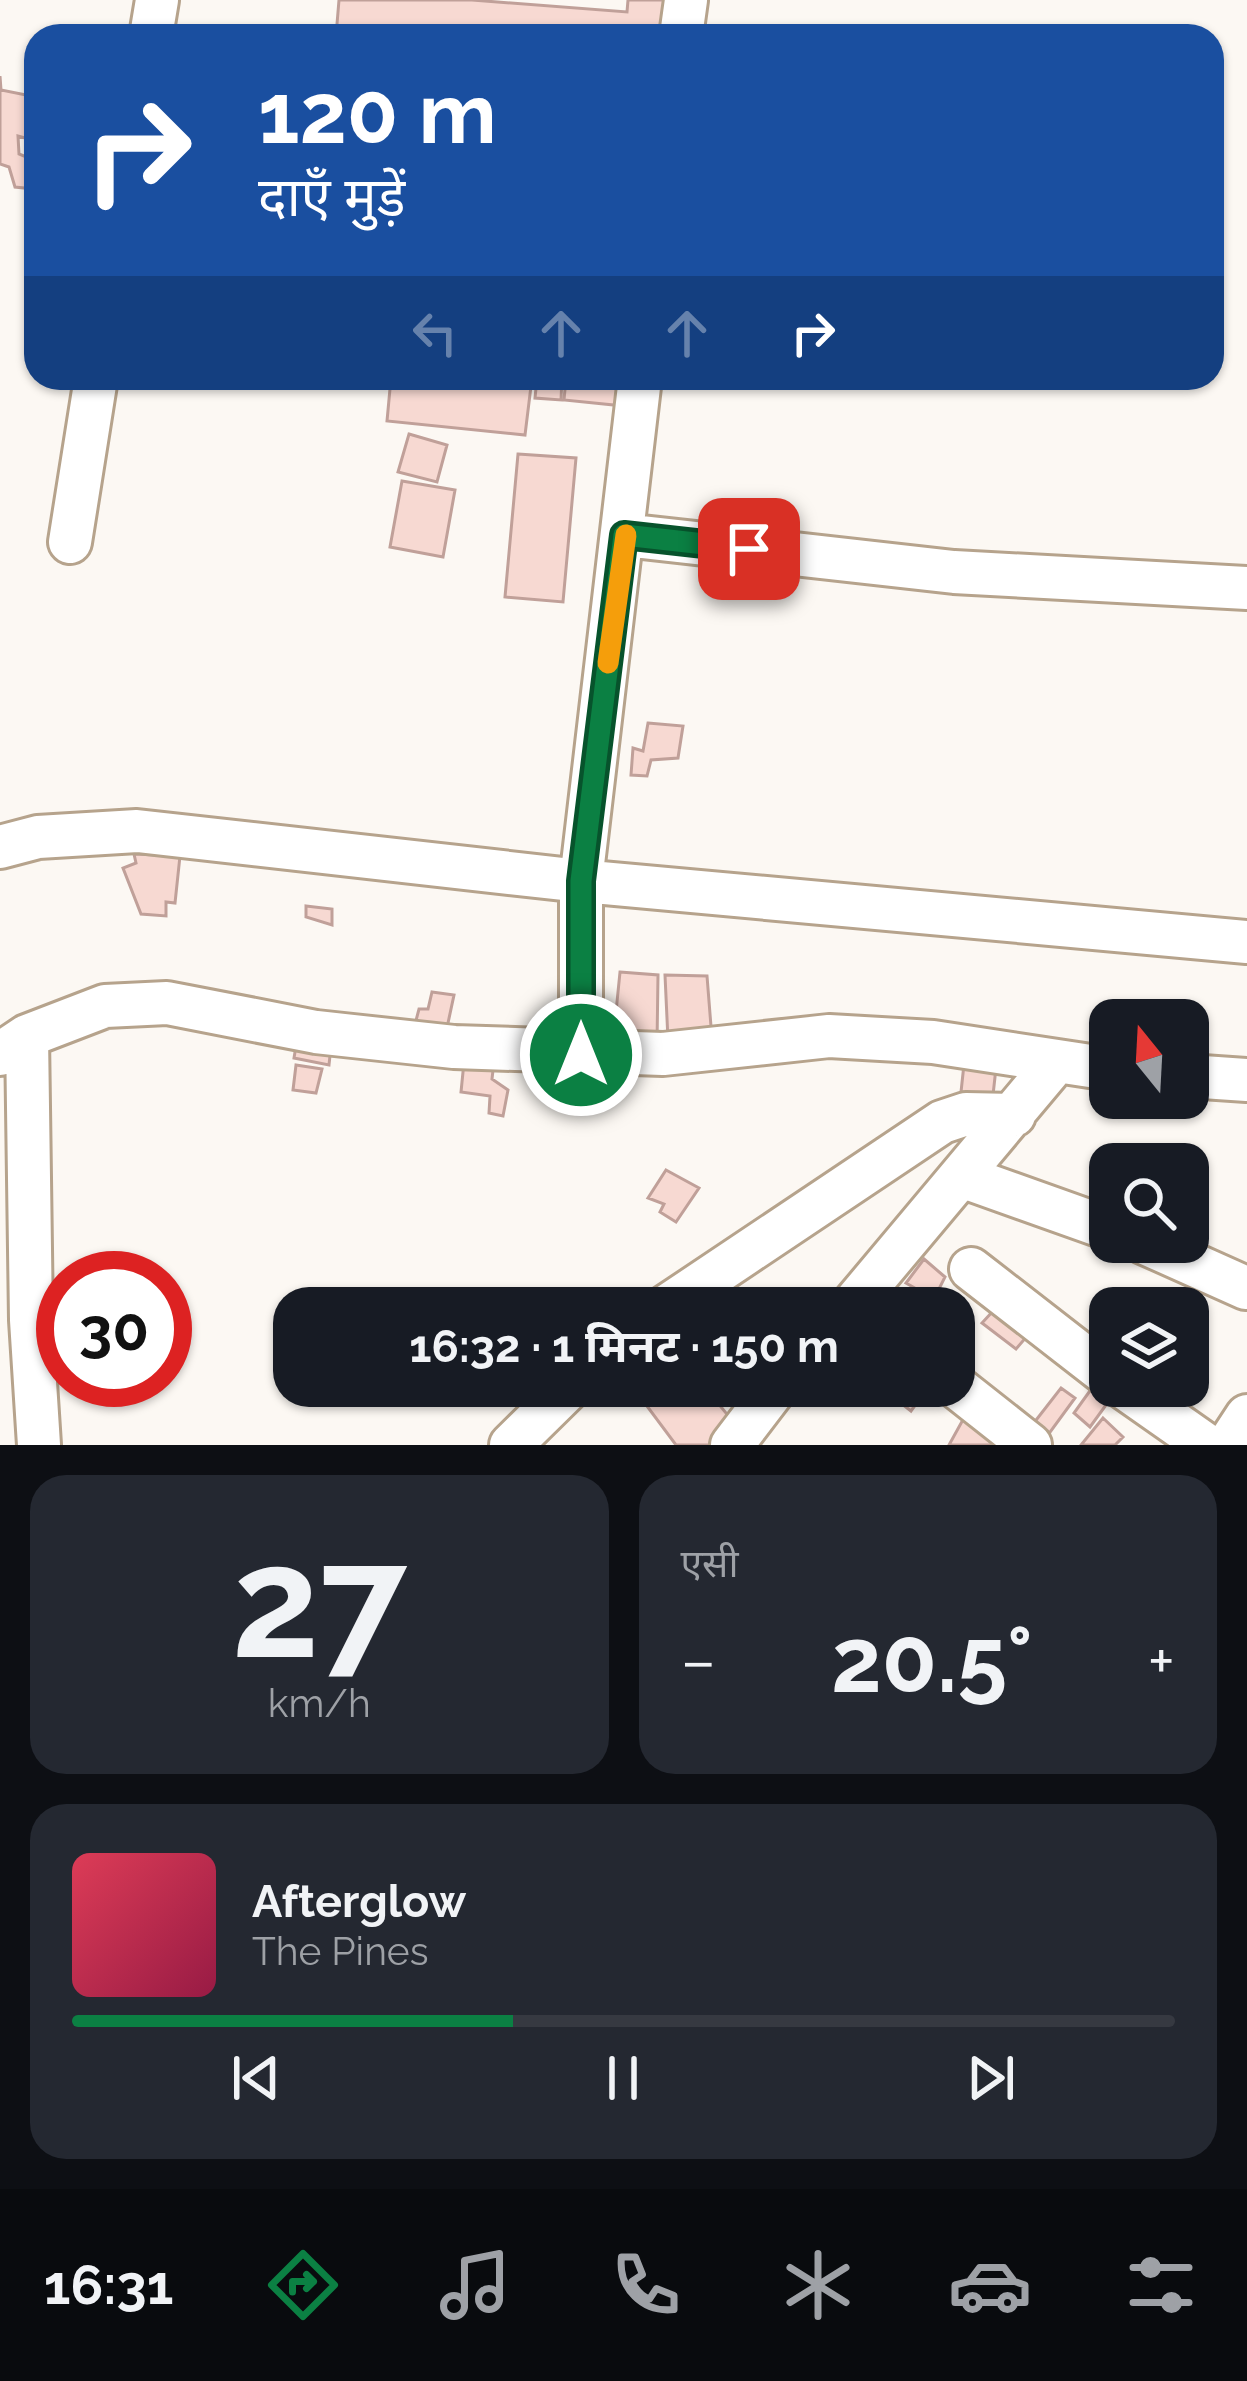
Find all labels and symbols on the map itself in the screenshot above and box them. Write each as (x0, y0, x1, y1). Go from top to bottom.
pin (698, 498, 800, 600)
position arrow (518, 992, 644, 1118)
north arrow (1089, 999, 1209, 1119)
speed limit sign: 30 (36, 1251, 192, 1407)

